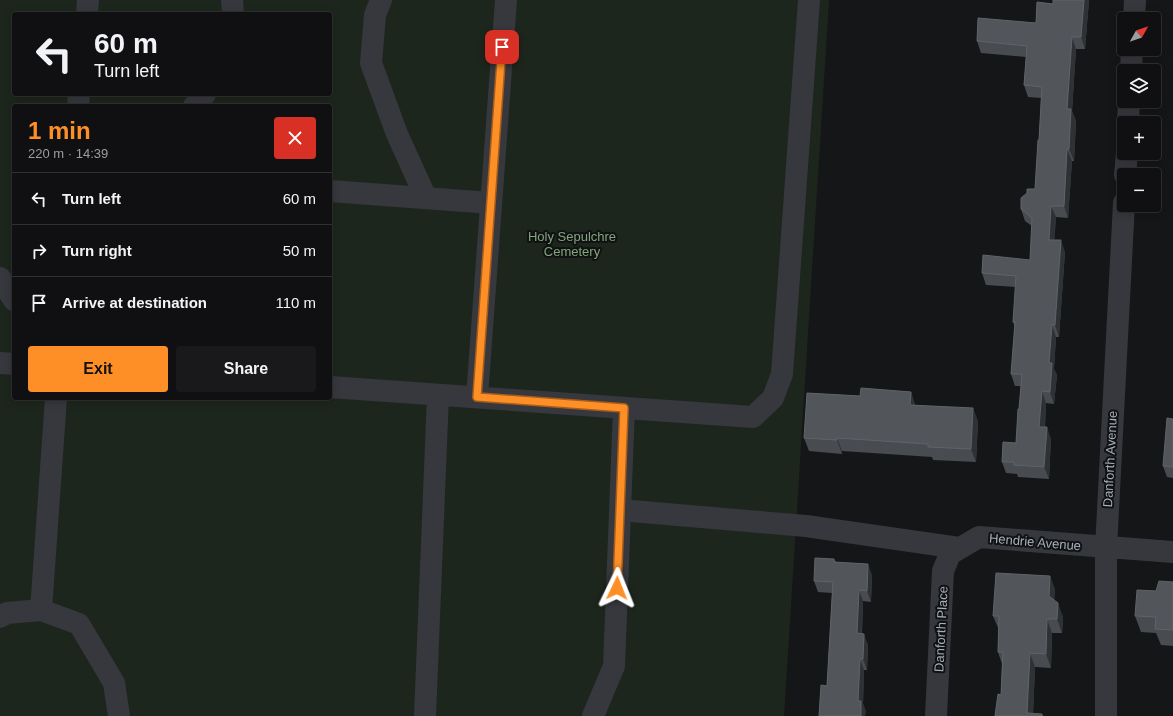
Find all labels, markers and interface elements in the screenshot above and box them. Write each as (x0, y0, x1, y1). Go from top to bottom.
north arrow (1117, 12, 1161, 56)
map controls (1117, 12, 1161, 212)
icon: left (28, 28, 80, 80)
text: 60 m (94, 28, 158, 59)
pin (485, 30, 519, 64)
icon: arrive (491, 36, 513, 58)
text: Turn left (94, 61, 159, 81)
button: layers (1117, 64, 1161, 108)
button: + (1117, 116, 1161, 160)
text: 1 min (28, 117, 91, 144)
button: close (274, 117, 316, 159)
text: 220 m · 14:39 (28, 146, 108, 161)
button: − (1117, 168, 1161, 212)
icon: left (28, 188, 50, 210)
text: Turn left (62, 190, 121, 207)
text: 60 m (283, 190, 316, 207)
park label: Holy Sepulchre Cemetery (528, 229, 616, 259)
icon: right (28, 240, 50, 262)
text: Turn right (62, 242, 132, 259)
text: 50 m (283, 242, 316, 259)
icon: arrive (28, 292, 50, 314)
text: Arrive at destination (62, 294, 207, 311)
text: 110 m (275, 294, 316, 311)
button: Exit (28, 346, 168, 392)
button: Share (176, 346, 316, 392)
street label: Danforth Avenue (1100, 410, 1120, 508)
street label: Hendrie Avenue (988, 531, 1082, 553)
position arrow (596, 567, 638, 609)
street label: Danforth Place (931, 586, 951, 672)

